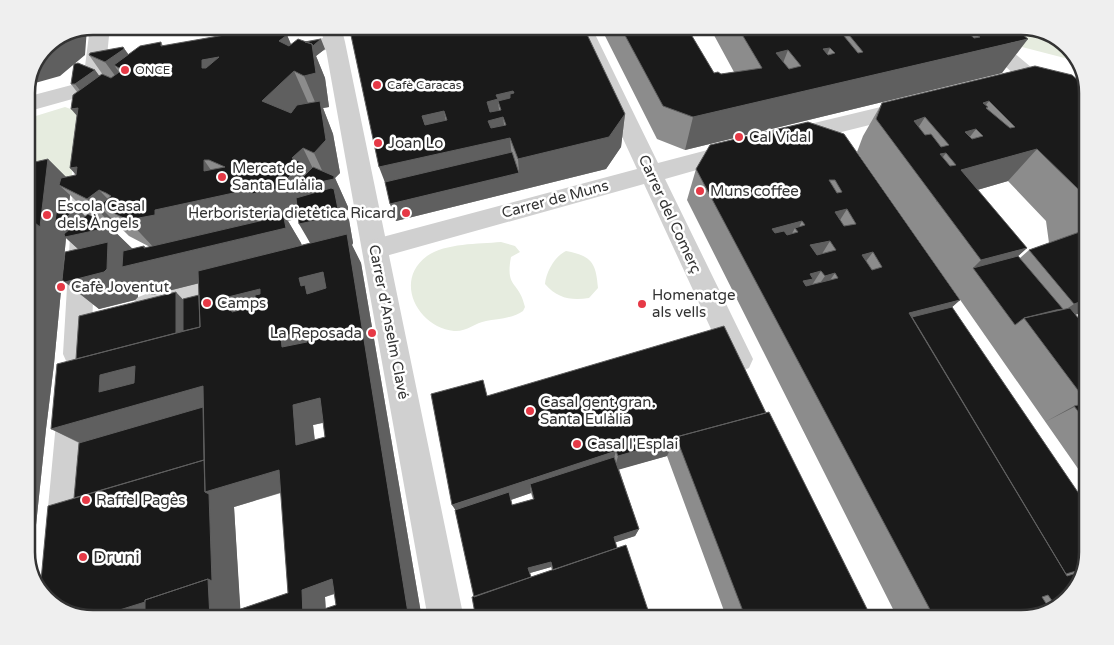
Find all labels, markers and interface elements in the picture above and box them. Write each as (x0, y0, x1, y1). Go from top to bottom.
place label: ONCE (135, 63, 171, 77)
marker: ONCE (119, 64, 131, 76)
place label: Cafè Caracas (387, 78, 462, 92)
marker: Cafè Caracas (371, 79, 383, 91)
place label: Cal Vidal (749, 128, 811, 146)
marker: Cal Vidal (733, 131, 745, 143)
place label: Joan Lo (388, 134, 443, 152)
marker: Joan Lo (372, 137, 384, 149)
street label: Carrer del Comerç (635, 152, 705, 276)
place label: Mercat de Santa Eulàlia (232, 159, 323, 194)
marker: Mercat de Santa Eulàlia (216, 171, 228, 183)
street label: Carrer de Muns (500, 176, 610, 222)
place label: Muns coffee (710, 182, 799, 200)
marker: Muns coffee (694, 185, 706, 197)
place label: Escola Casal dels Àngels (57, 197, 145, 232)
place label: Herboristeria dietètica Ricard (188, 204, 396, 222)
marker: Herboristeria dietètica Ricard (400, 207, 412, 219)
marker: Escola Casal dels Àngels (41, 209, 53, 221)
street label: Carrer d'Anselm Clavé (365, 243, 413, 401)
place label: Cafè Joventut (71, 278, 170, 296)
marker: Cafè Joventut (55, 281, 67, 293)
place label: Homenatge als vells (652, 286, 735, 321)
place label: Camps (217, 294, 266, 312)
marker: Camps (201, 297, 213, 309)
marker: Homenatge als vells (636, 298, 648, 310)
place label: La Reposada (270, 324, 362, 342)
marker: La Reposada (366, 327, 378, 339)
place label: Casal gent gran. Santa Eulàlia (540, 393, 655, 428)
marker: Casal gent gran. Santa Eulàlia (524, 405, 536, 417)
place label: Casal l'Esplai (587, 435, 678, 453)
marker: Casal l'Esplai (571, 438, 583, 450)
place label: Raffel Pagès (96, 491, 186, 509)
marker: Raffel Pagès (80, 494, 92, 506)
place label: Druni (93, 546, 140, 568)
marker: Druni (77, 551, 89, 563)

